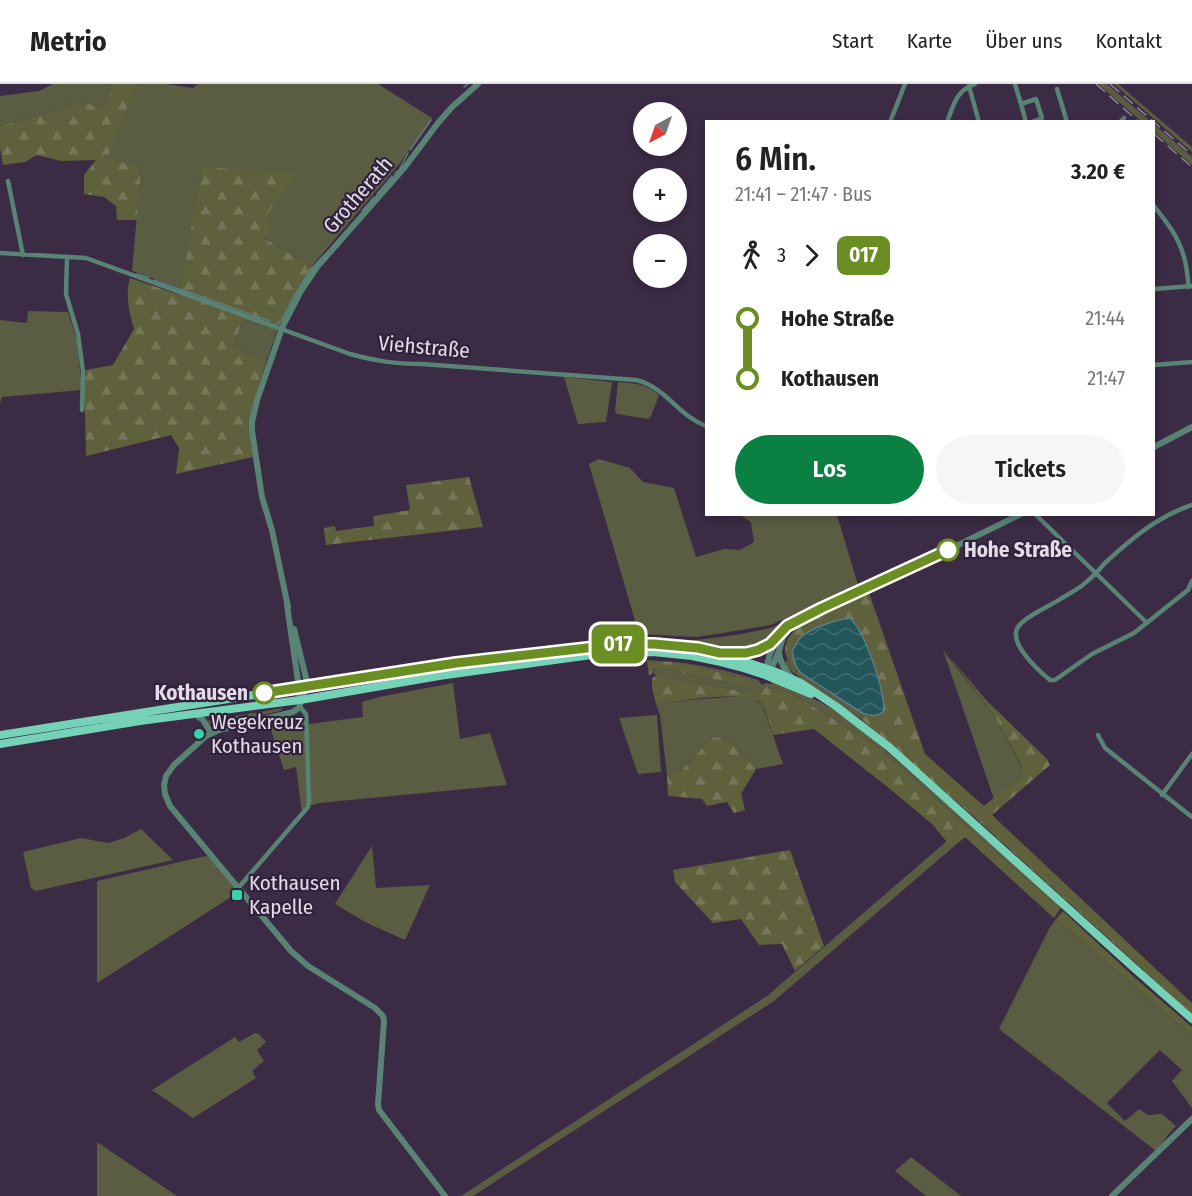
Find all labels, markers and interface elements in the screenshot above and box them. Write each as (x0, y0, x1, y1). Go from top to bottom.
text: Metrio (30, 25, 107, 58)
text: Start (832, 28, 874, 54)
text: Karte (907, 28, 952, 54)
text: Über uns (985, 28, 1062, 54)
text: Kontakt (1095, 28, 1162, 54)
north arrow (633, 102, 687, 156)
map controls (633, 102, 687, 288)
text: 6 Min. (735, 139, 816, 179)
street label: Grotherath (318, 151, 398, 239)
text: 3.20 € (1071, 158, 1125, 185)
button: + (633, 168, 687, 222)
text: 21:41 – 21:47 · Bus (735, 182, 872, 206)
button: − (633, 234, 687, 288)
icon: walk (735, 239, 768, 272)
icon: forward (795, 239, 828, 272)
text: 017 (849, 242, 878, 268)
text: 3 (777, 243, 786, 267)
text: Hohe Straße (781, 305, 894, 332)
text: 21:44 (1085, 306, 1125, 330)
street label: Viehstraße (377, 330, 471, 364)
text: Kothausen (781, 365, 879, 392)
text: 21:47 (1087, 366, 1125, 390)
button: Los (735, 435, 924, 504)
button: Tickets (936, 435, 1125, 504)
place label: Hohe Straße (964, 537, 1072, 563)
marker: Hohe Straße (937, 539, 959, 561)
line badge: 017 (584, 624, 652, 664)
text: 017 (604, 631, 632, 657)
place label: Kothausen (154, 680, 248, 706)
marker: Kothausen (253, 682, 275, 704)
place label: Wegekreuz Kothausen (211, 709, 303, 759)
marker: Wegekreuz Kothausen (192, 727, 206, 741)
place label: Kothausen Kapelle (249, 870, 340, 920)
marker: Kothausen Kapelle (230, 888, 244, 902)

